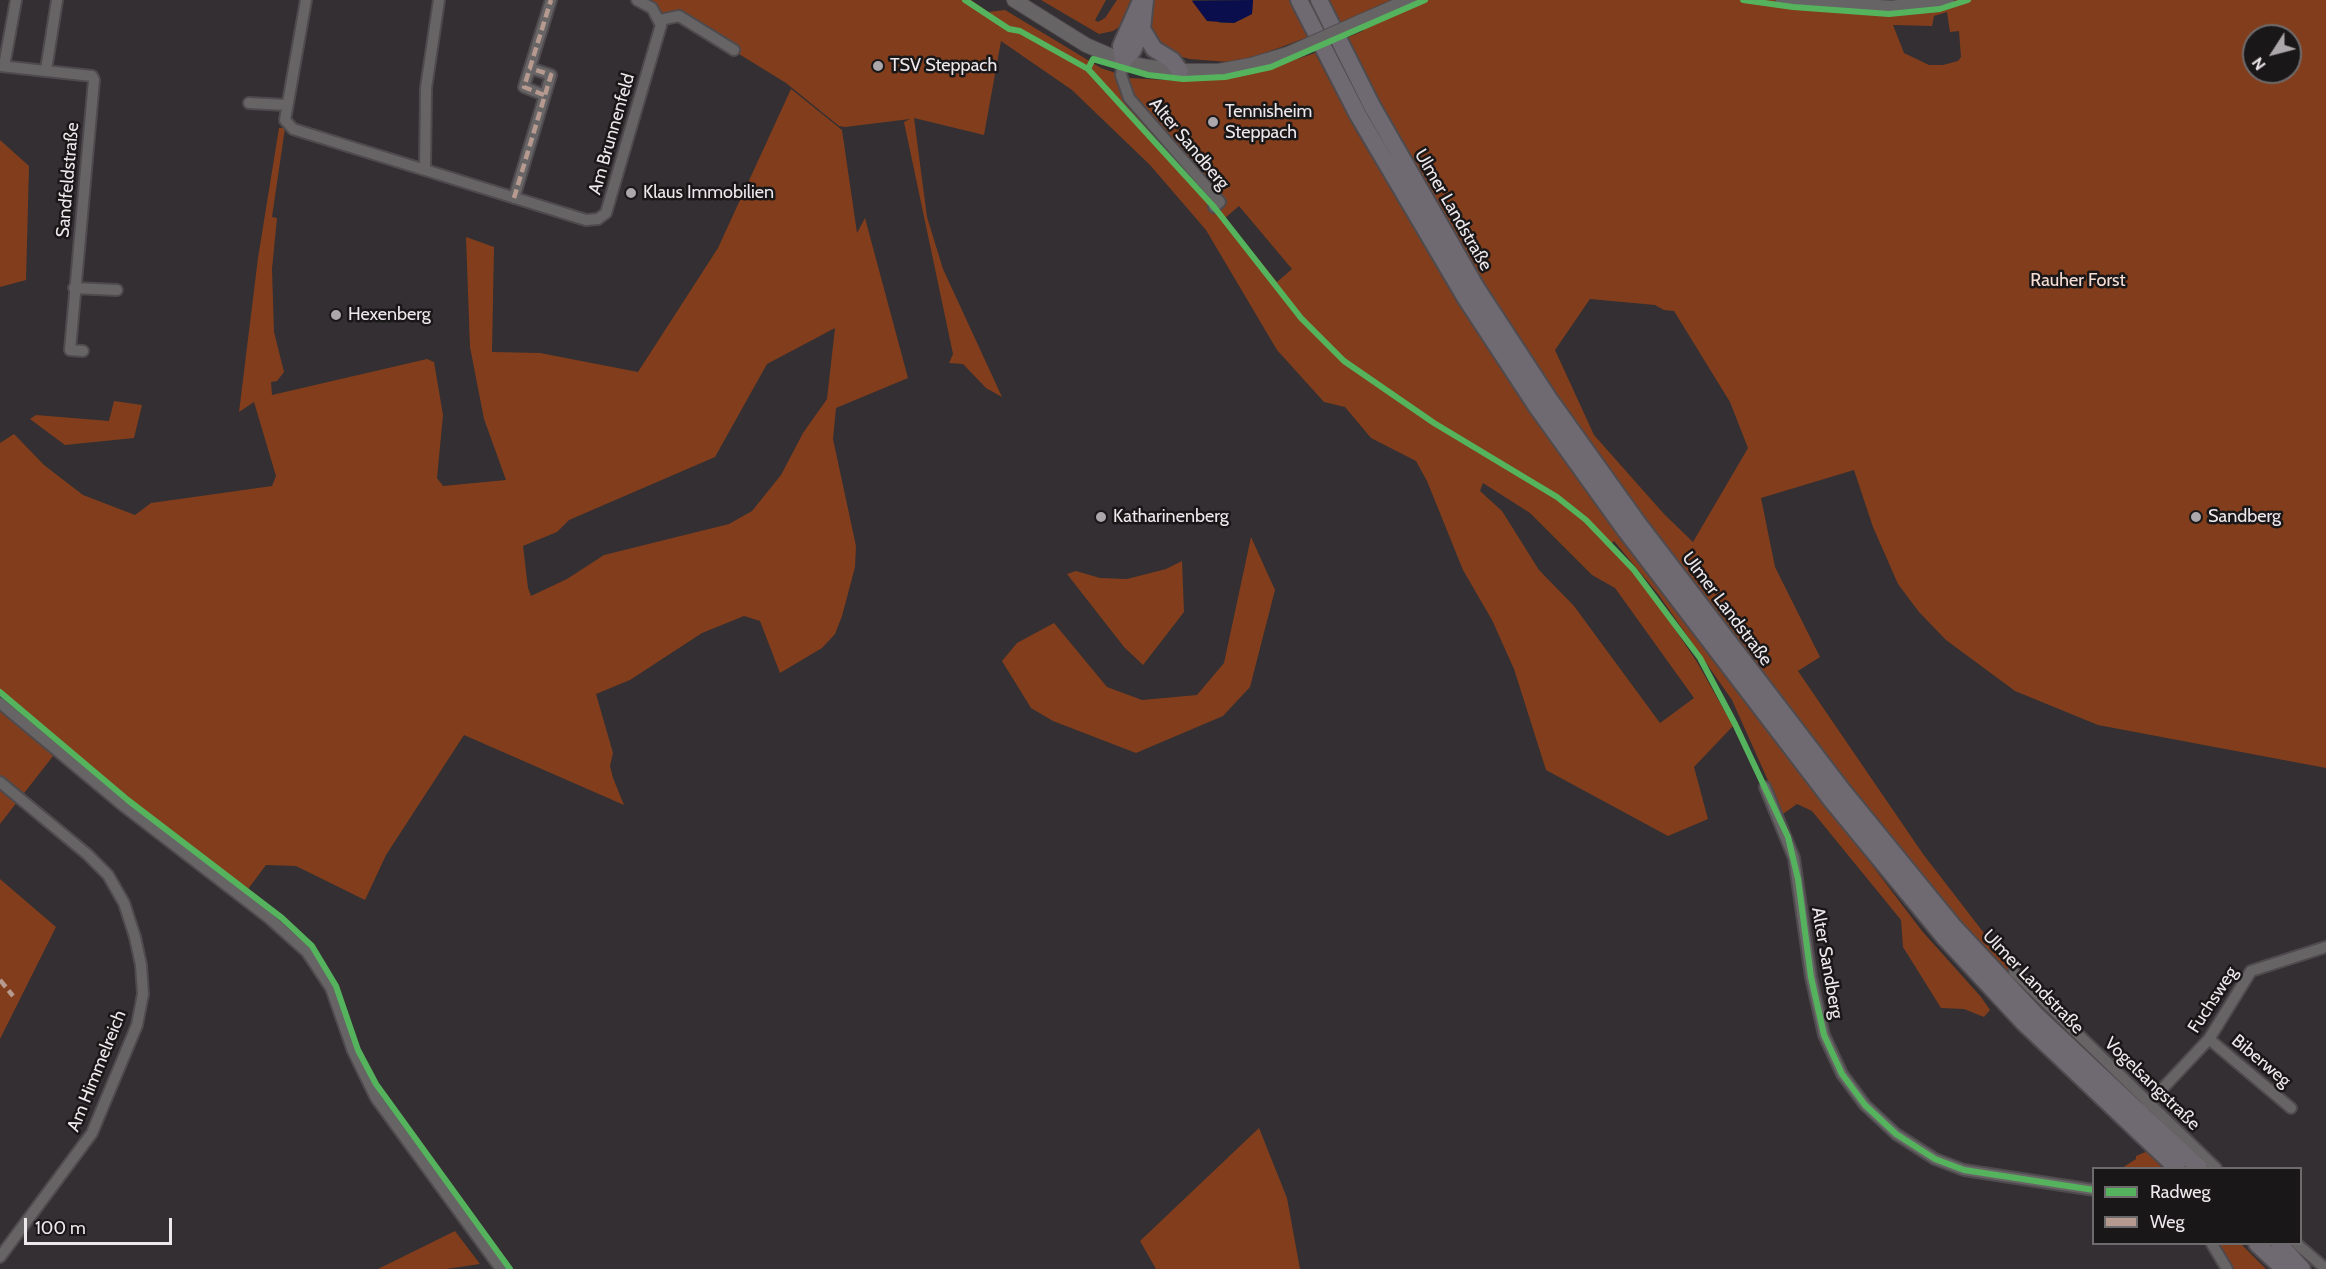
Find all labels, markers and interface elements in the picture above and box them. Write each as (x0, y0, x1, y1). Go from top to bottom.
north arrow (2242, 24, 2302, 84)
text: N (2248, 54, 2270, 74)
place label: TSV Steppach (890, 55, 997, 77)
marker: TSV Steppach (871, 59, 885, 73)
street label: Am Brunnenfeld (584, 71, 640, 197)
street label: Alter Sandberg (1144, 94, 1234, 194)
place label: Tennisheim Steppach (1225, 101, 1312, 144)
marker: Tennisheim Steppach (1206, 115, 1220, 129)
street label: Sandfeldstraße (52, 121, 84, 239)
street label: Ulmer Landstraße (1409, 145, 1497, 275)
place label: Klaus Immobilien (643, 182, 774, 204)
marker: Klaus Immobilien (624, 186, 638, 200)
park label: Rauher Forst (2030, 270, 2126, 292)
place label: Hexenberg (348, 304, 431, 326)
marker: Hexenberg (329, 308, 343, 322)
place label: Katharinenberg (1113, 506, 1229, 528)
place label: Sandberg (2208, 506, 2281, 528)
marker: Katharinenberg (1094, 510, 1108, 524)
marker: Sandberg (2189, 510, 2203, 524)
street label: Ulmer Landstraße (1677, 548, 1777, 670)
street label: Alter Sandberg (1807, 905, 1847, 1021)
street label: Ulmer Landstraße (1978, 925, 2088, 1039)
street label: Fuchsweg (2184, 963, 2242, 1037)
street label: Am Himmelreich (63, 1007, 131, 1135)
street label: Biberweg (2227, 1030, 2295, 1092)
street label: Vogelsangstraße (2100, 1033, 2204, 1135)
legend (2092, 1167, 2302, 1245)
text: Radweg (2150, 1181, 2211, 1203)
scale bar (27, 1206, 176, 1244)
text: Weg (2150, 1211, 2185, 1233)
text: 100 m (35, 1217, 86, 1239)

